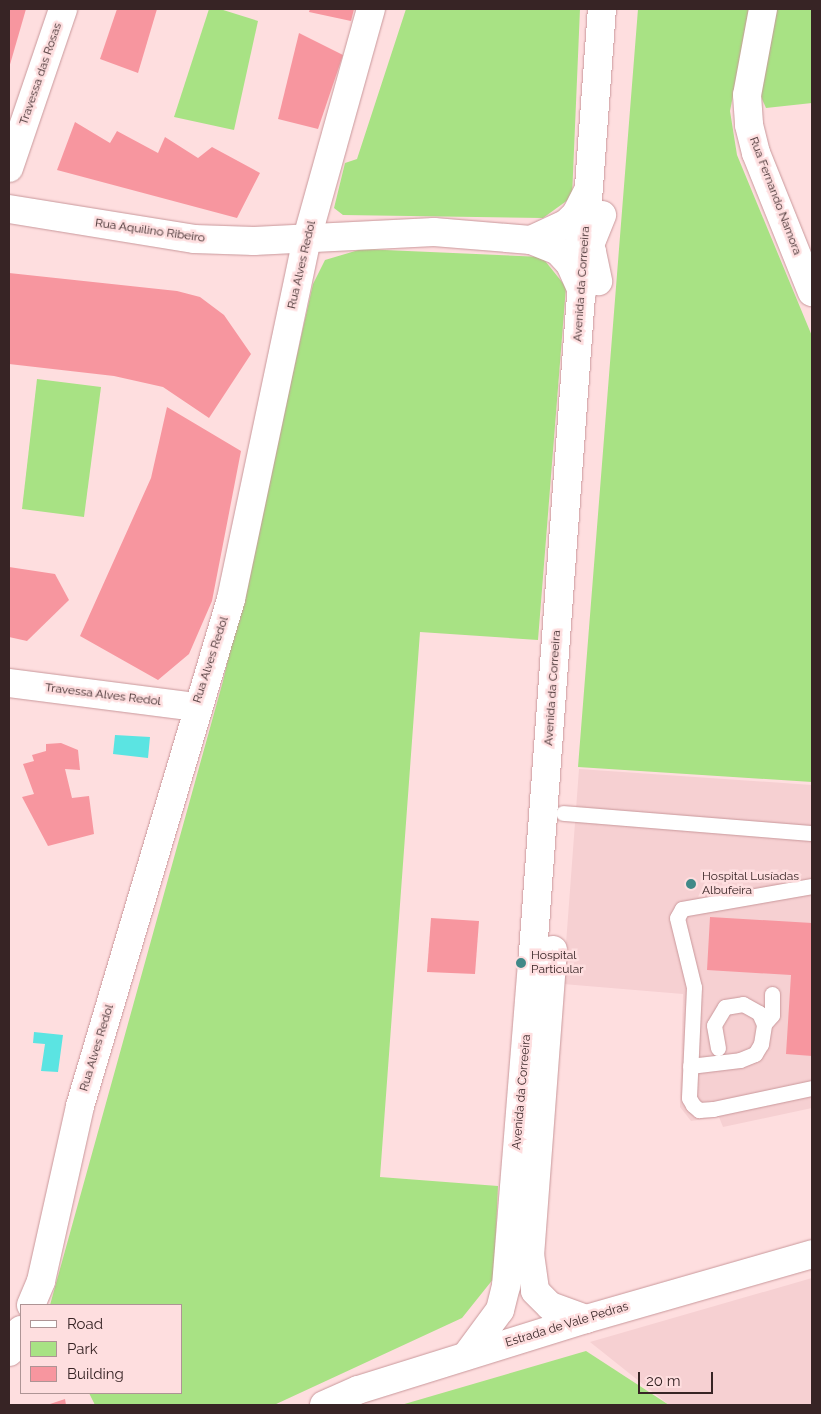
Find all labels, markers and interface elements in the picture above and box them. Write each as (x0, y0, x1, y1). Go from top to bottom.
street label: Travessa das Rosas (17, 21, 65, 127)
street label: Rua Fernando Namora (746, 135, 804, 257)
street label: Rua Aquilino Ribeiro (94, 216, 206, 246)
street label: Rua Alves Redol (285, 219, 319, 311)
street label: Avenida da Correeira (571, 226, 593, 342)
street label: Rua Alves Redol (190, 615, 232, 705)
street label: Avenida da Correeira (542, 630, 564, 746)
street label: Travessa Alves Redol (44, 681, 162, 709)
place label: Hospital Lusíadas Albufeira (702, 870, 799, 898)
marker: Hospital Lusíadas Albufeira (684, 877, 698, 891)
place label: Hospital Particular (531, 949, 584, 977)
marker: Hospital Particular (515, 957, 527, 969)
street label: Rua Alves Redol (77, 1003, 117, 1093)
street label: Avenida da Correeira (510, 1034, 534, 1150)
street label: Estrada de Vale Pedras (504, 1299, 630, 1351)
legend (20, 1304, 182, 1394)
text: Road (67, 1315, 103, 1333)
text: Park (67, 1340, 98, 1358)
scale bar (641, 1362, 716, 1394)
text: Building (67, 1365, 124, 1383)
text: 20 m (646, 1372, 681, 1390)

